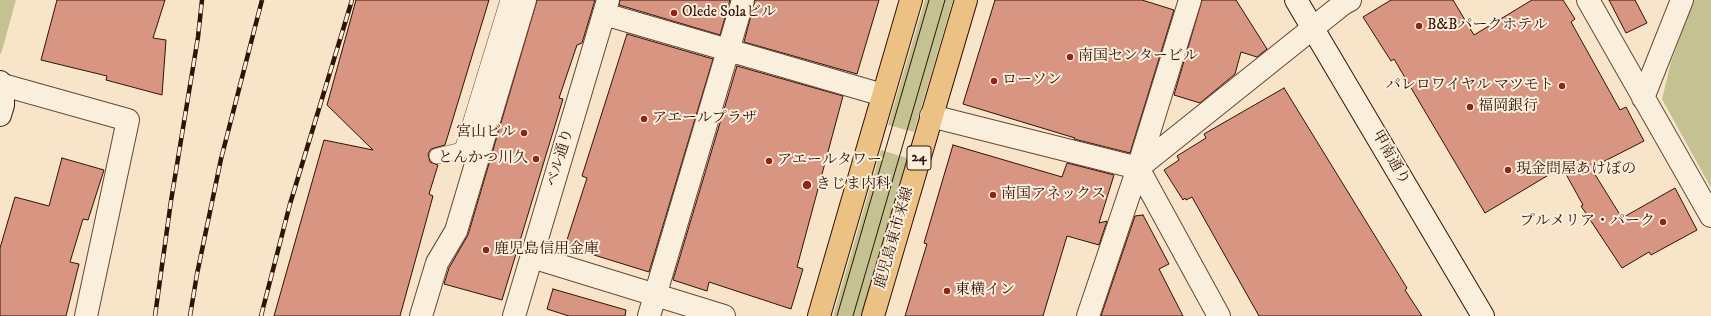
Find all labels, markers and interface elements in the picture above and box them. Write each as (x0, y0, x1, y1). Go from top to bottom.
place label: Olede Solaビル (682, 4, 776, 22)
marker: Olede Solaビル (669, 8, 679, 18)
place label: B&Bパークホテル (1427, 17, 1548, 35)
marker: B&Bパークホテル (1414, 21, 1424, 31)
place label: 南国センタービル (1078, 48, 1198, 66)
marker: 南国センタービル (1065, 52, 1075, 62)
place label: ローソン (1002, 72, 1062, 90)
marker: ローソン (989, 76, 999, 86)
place label: パレロワイヤル マツモト (1386, 77, 1554, 95)
marker: パレロワイヤル マツモト (1557, 81, 1567, 91)
place label: 福岡銀行 (1478, 98, 1538, 116)
marker: 福岡銀行 (1465, 102, 1475, 112)
place label: アエールプラザ (652, 110, 757, 128)
marker: アエールプラザ (639, 114, 649, 124)
place label: 宮山ビル (456, 124, 516, 142)
street label: ベル通り (544, 127, 578, 189)
marker: 宮山ビル (519, 128, 529, 138)
street label: 甲南通り (1367, 128, 1413, 188)
road number: 24 (907, 146, 931, 170)
place label: とんかつ川久 (438, 150, 528, 168)
place label: アエールタワー (777, 152, 882, 170)
marker: とんかつ川久 (531, 154, 541, 164)
marker: アエールタワー (764, 156, 774, 166)
place label: 現金問屋あけぼの (1516, 161, 1636, 179)
marker: 現金問屋あけぼの (1503, 165, 1513, 175)
place label: きじま内科 (816, 176, 891, 194)
marker: きじま内科 (801, 179, 813, 191)
street label: 鹿児島東市来線 (872, 185, 918, 291)
place label: 南国アネックス (1001, 186, 1106, 204)
marker: 南国アネックス (988, 190, 998, 200)
place label: プルメリア・パーク (1520, 213, 1655, 231)
marker: プルメリア・パーク (1658, 217, 1668, 227)
place label: 鹿児島信用金庫 (494, 241, 599, 259)
marker: 鹿児島信用金庫 (481, 245, 491, 255)
place label: 東横イン (955, 282, 1015, 300)
marker: 東横イン (942, 286, 952, 296)

